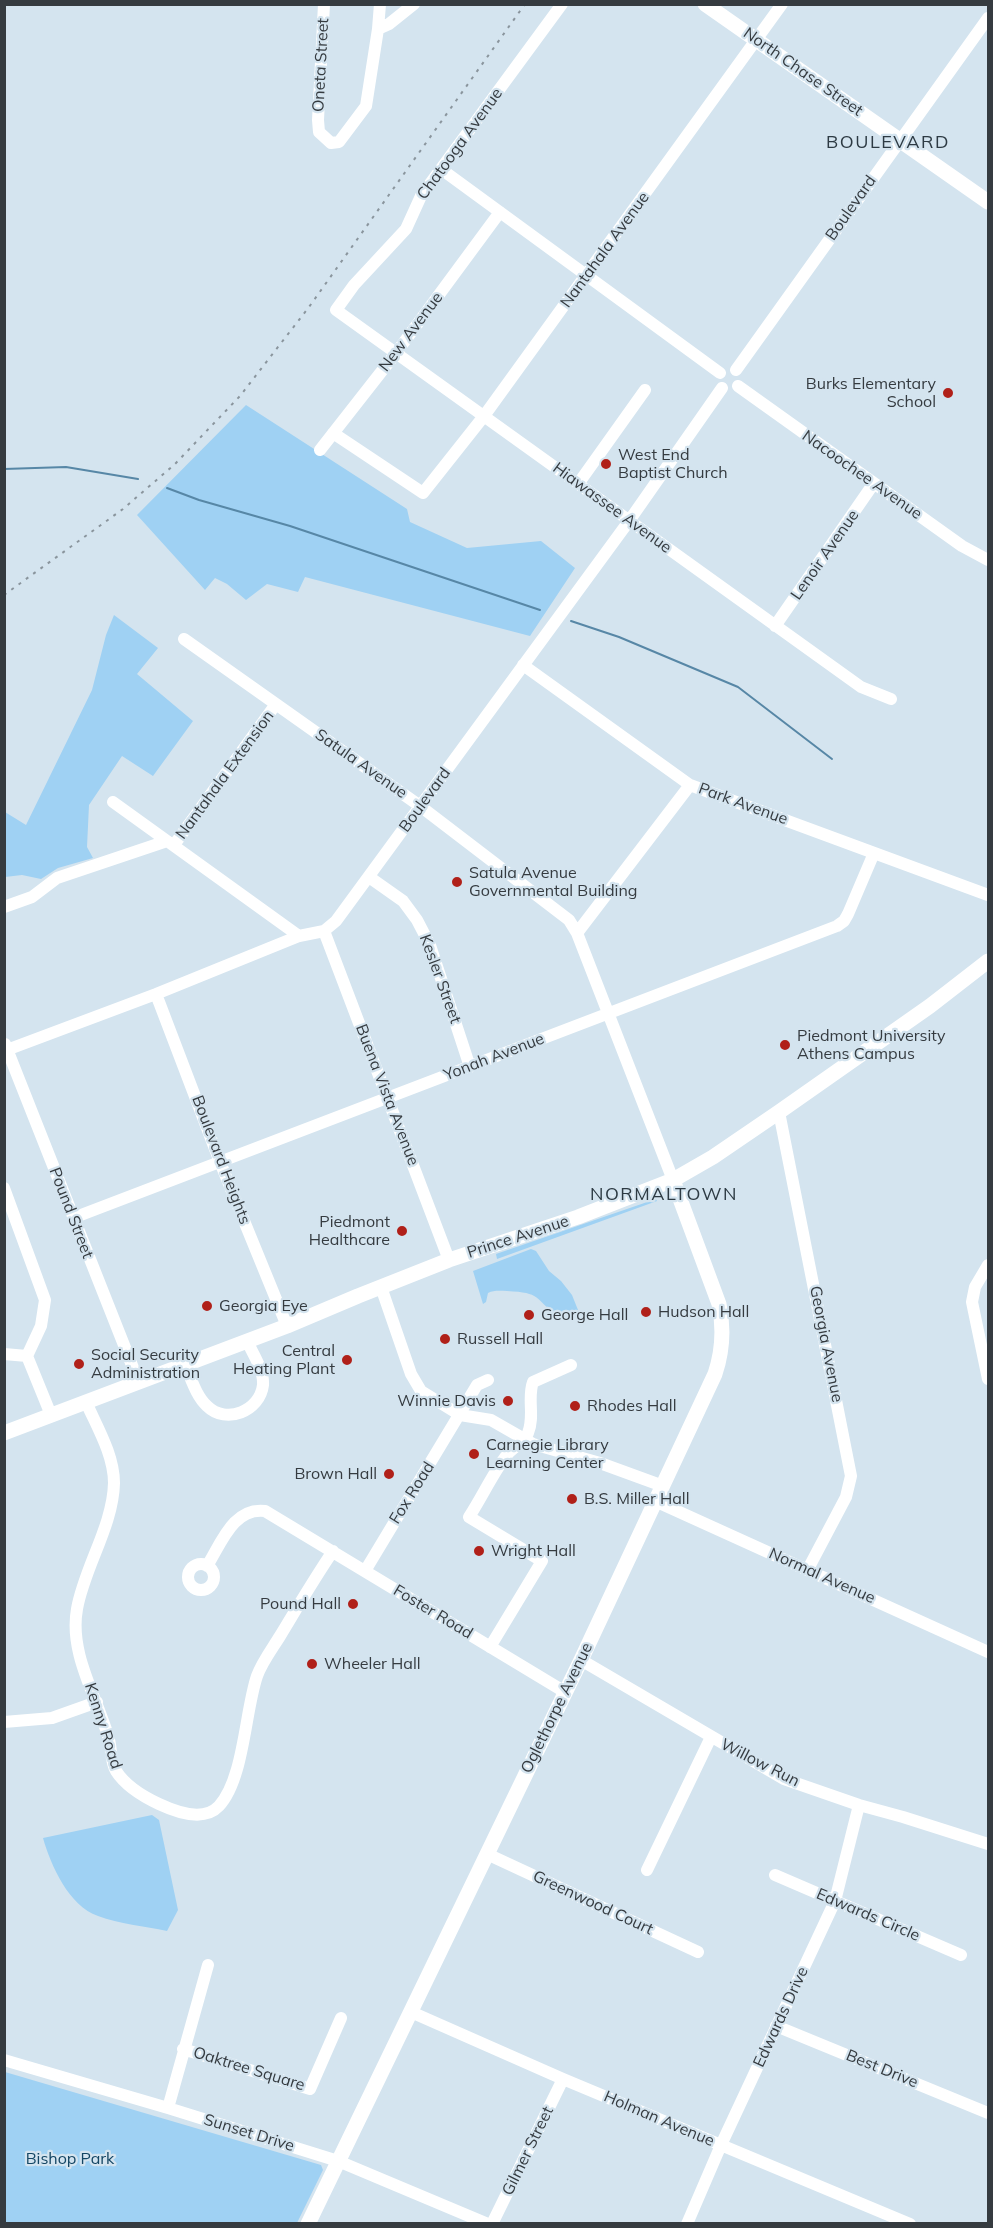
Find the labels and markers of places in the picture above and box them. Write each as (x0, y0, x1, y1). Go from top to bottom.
place label: Burks Elementary School (806, 374, 936, 412)
marker: Burks Elementary School (941, 386, 955, 400)
place label: West End Baptist Church (618, 445, 728, 483)
marker: West End Baptist Church (599, 457, 613, 471)
place label: Satula Avenue Governmental Building (469, 863, 637, 901)
marker: Satula Avenue Governmental Building (450, 875, 464, 889)
place label: Piedmont University Athens Campus (797, 1026, 945, 1064)
marker: Piedmont University Athens Campus (778, 1038, 792, 1052)
place label: Piedmont Healthcare (309, 1212, 390, 1250)
marker: Piedmont Healthcare (395, 1224, 409, 1238)
place label: Georgia Eye (219, 1296, 308, 1316)
marker: Georgia Eye (200, 1299, 214, 1313)
place label: Hudson Hall (658, 1302, 749, 1322)
place label: George Hall (541, 1305, 628, 1325)
marker: Hudson Hall (639, 1305, 653, 1319)
marker: George Hall (522, 1308, 536, 1322)
place label: Russell Hall (457, 1329, 543, 1349)
marker: Russell Hall (438, 1332, 452, 1346)
place label: Central Heating Plant (233, 1341, 335, 1379)
place label: Social Security Administration (91, 1345, 200, 1383)
marker: Central Heating Plant (340, 1353, 354, 1367)
marker: Social Security Administration (72, 1357, 86, 1371)
place label: Winnie Davis (397, 1391, 496, 1411)
marker: Winnie Davis (501, 1394, 515, 1408)
place label: Rhodes Hall (587, 1396, 676, 1416)
marker: Rhodes Hall (568, 1399, 582, 1413)
place label: Carnegie Library Learning Center (486, 1435, 609, 1473)
marker: Carnegie Library Learning Center (467, 1447, 481, 1461)
place label: Brown Hall (294, 1464, 377, 1484)
marker: Brown Hall (382, 1467, 396, 1481)
place label: B.S. Miller Hall (584, 1489, 689, 1509)
marker: B.S. Miller Hall (565, 1492, 579, 1506)
place label: Wright Hall (491, 1541, 576, 1561)
marker: Wright Hall (472, 1544, 486, 1558)
place label: Pound Hall (260, 1594, 341, 1614)
marker: Pound Hall (346, 1597, 360, 1611)
place label: Wheeler Hall (324, 1654, 421, 1674)
marker: Wheeler Hall (305, 1657, 319, 1671)

